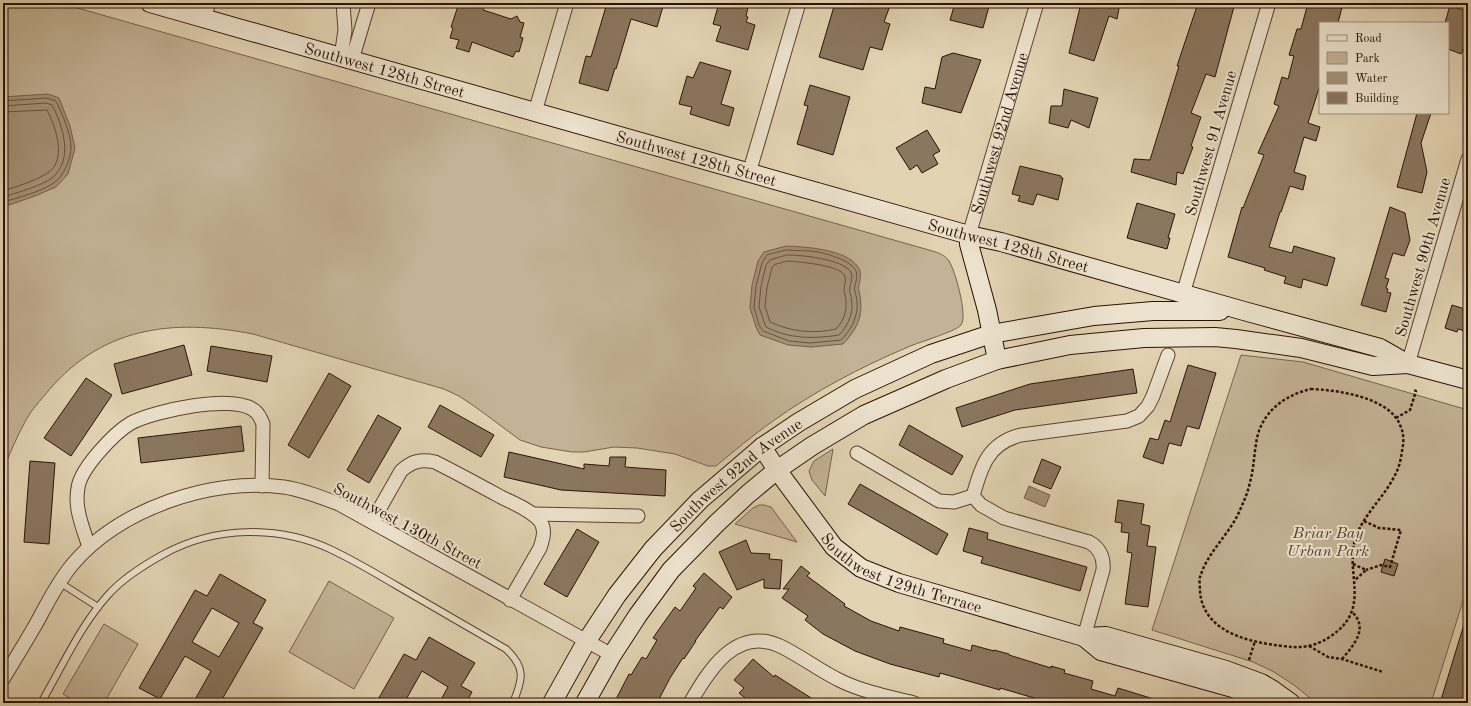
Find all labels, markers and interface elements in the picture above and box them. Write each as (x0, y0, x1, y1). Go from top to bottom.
legend (1319, 22, 1449, 114)
text: Road (1355, 33, 1382, 45)
street label: Southwest 128th Street (302, 41, 467, 102)
street label: Southwest 92nd Avenue (969, 51, 1032, 217)
text: Park (1355, 53, 1380, 65)
street label: Southwest 91 Avenue (1183, 69, 1240, 218)
text: Water (1355, 73, 1388, 85)
text: Building (1355, 93, 1399, 105)
street label: Southwest 128th Street (614, 129, 778, 190)
street label: Southwest 90th Avenue (1394, 176, 1454, 339)
street label: Southwest 128th Street (926, 218, 1091, 277)
street label: Southwest 92nd Avenue (668, 416, 806, 536)
street label: Southwest 130th Street (330, 481, 484, 573)
park label: Briar Bay Urban Park (1287, 526, 1369, 560)
street label: Southwest 129th Terrace (817, 531, 983, 617)

